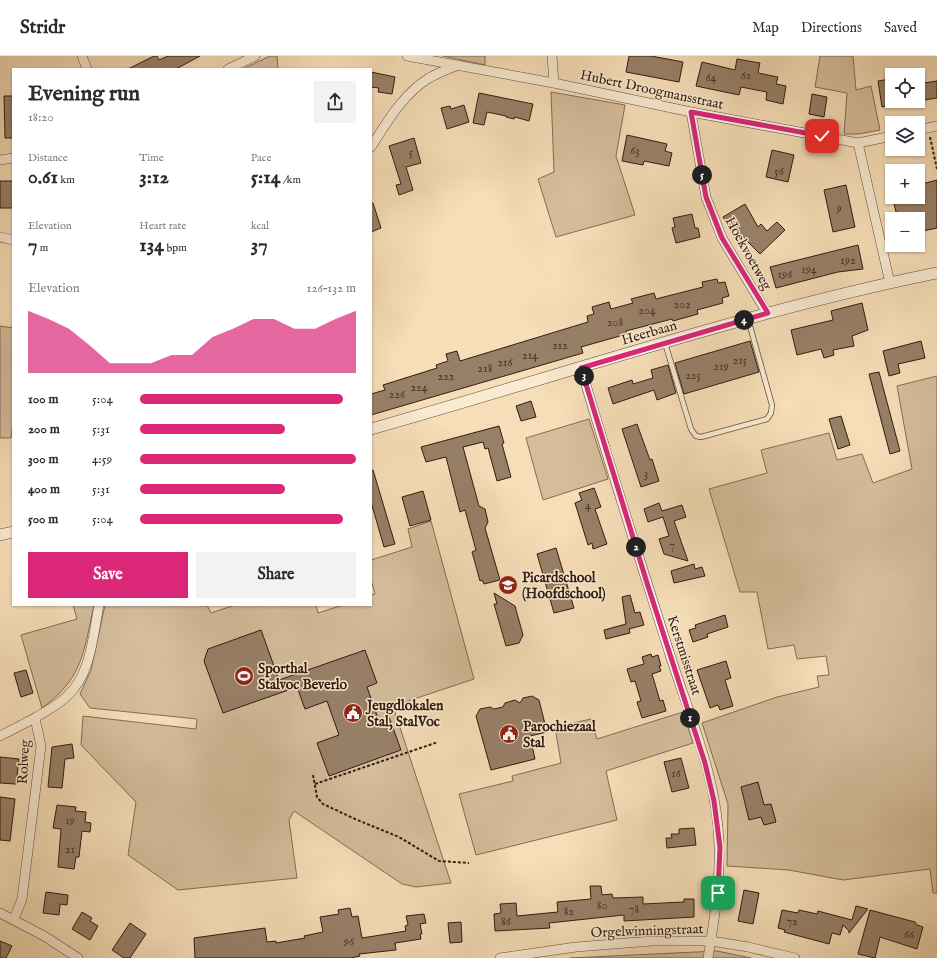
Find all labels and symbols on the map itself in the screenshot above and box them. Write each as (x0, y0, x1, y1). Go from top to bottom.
street label: Hubert Droogmansstraat (578, 66, 725, 114)
house number: 62 (741, 68, 752, 83)
house number: 64 (706, 70, 717, 85)
pin (805, 119, 839, 153)
house number: 63 (630, 143, 640, 158)
house number: 5 (409, 145, 414, 160)
house number: 56 (774, 164, 785, 179)
pin: 5 (692, 165, 712, 185)
house number: 9 (835, 201, 842, 216)
street label: Hoekvoetweg (721, 214, 776, 294)
house number: 192 (840, 253, 856, 268)
house number: 194 (801, 262, 817, 277)
house number: 196 (778, 267, 793, 282)
house number: 202 (673, 297, 691, 312)
house number: 204 (638, 303, 656, 318)
pin: 4 (734, 310, 754, 330)
house number: 208 (607, 315, 623, 330)
street label: Heerbaan (619, 316, 680, 349)
house number: 212 (552, 338, 568, 353)
house number: 214 (522, 348, 538, 363)
house number: 215 (733, 353, 748, 368)
house number: 216 (497, 355, 514, 370)
house number: 219 (713, 359, 729, 374)
house number: 218 (478, 361, 493, 376)
pin: 3 (574, 366, 594, 386)
house number: 225 (685, 368, 701, 383)
house number: 222 (438, 369, 455, 384)
house number: 224 (410, 380, 428, 395)
house number: 226 (389, 387, 406, 402)
house number: 3 (644, 466, 648, 481)
house number: 4 (585, 498, 591, 513)
pin: 2 (626, 537, 646, 557)
house number: 7 (669, 538, 675, 553)
place label: Picardschool (Hoofdschool) (522, 569, 606, 603)
school or university icon: Picardschool (Hoofdschool) (497, 574, 519, 596)
street label: Kerstmisstraat (663, 613, 705, 698)
place label: Sporthal Stalvoc Beverlo (258, 660, 348, 694)
sports icon: Sporthal Stalvoc Beverlo (233, 665, 255, 687)
place label: Jeugdlokalen Stal, StalVoc (365, 697, 444, 731)
public building icon: Jeugdlokalen Stal, StalVoc (342, 702, 364, 724)
pin: 1 (680, 708, 700, 728)
place label: Parochiezaal Stal (523, 718, 597, 752)
public building icon: Parochiezaal Stal (498, 723, 520, 745)
street label: Rolweg (14, 739, 34, 785)
house number: 16 (671, 766, 682, 781)
house number: 19 (65, 813, 75, 828)
house number: 21 (65, 842, 75, 857)
pin (701, 876, 735, 910)
house number: 80 (597, 898, 607, 913)
house number: 78 (629, 902, 639, 917)
house number: 82 (564, 904, 575, 919)
house number: 86 (501, 914, 512, 929)
house number: 72 (786, 914, 798, 929)
street label: Orgelwinningstraat (590, 920, 704, 942)
house number: 66 (904, 927, 915, 942)
house number: 96 (343, 934, 355, 949)

